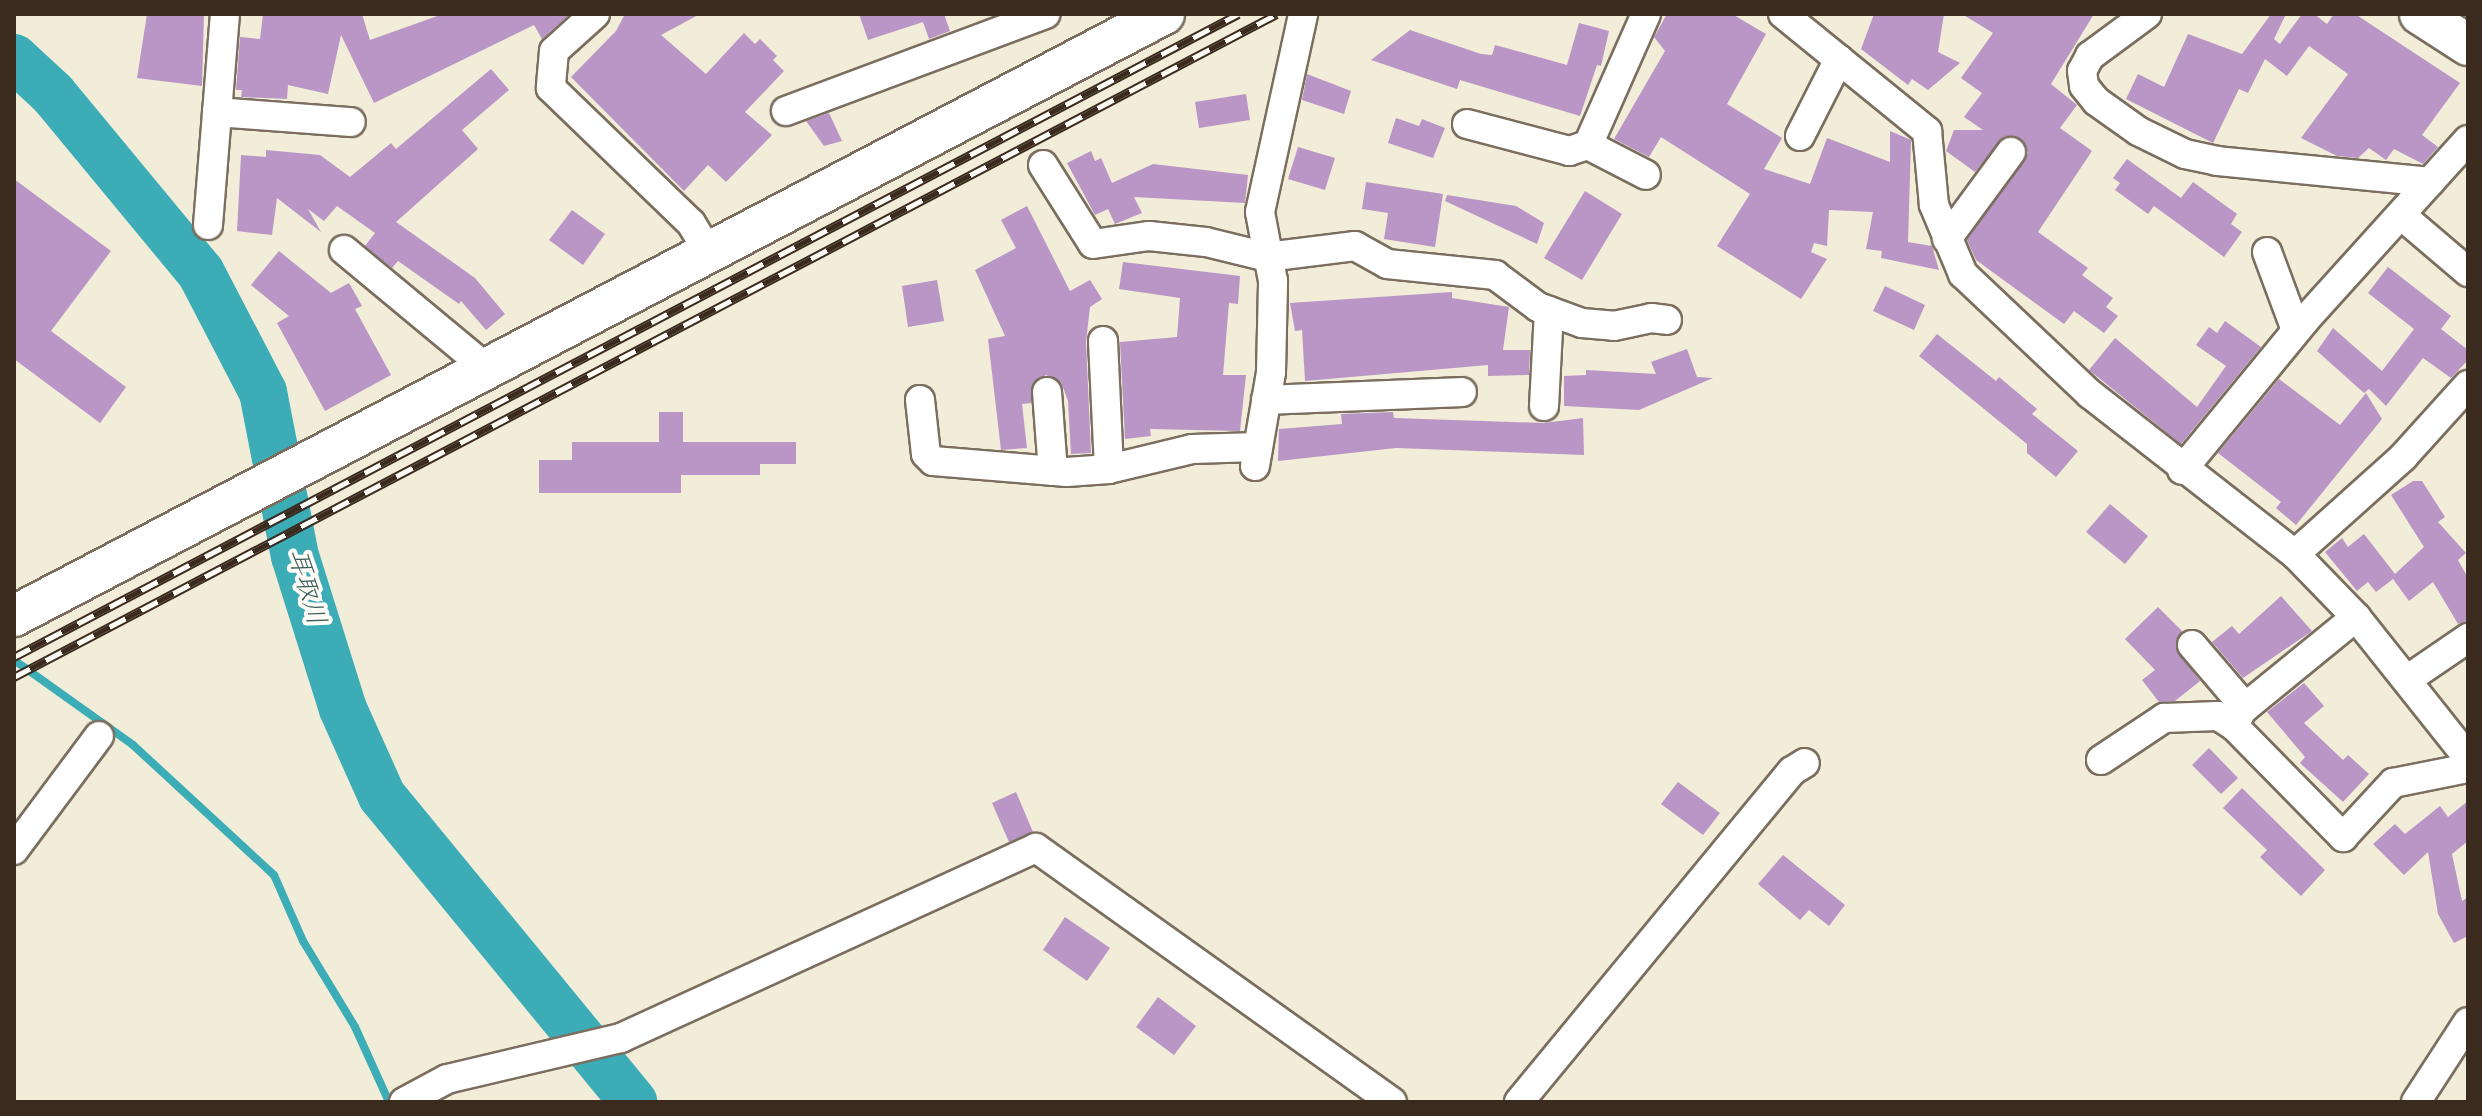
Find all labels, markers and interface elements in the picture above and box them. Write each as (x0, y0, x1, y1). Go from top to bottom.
water label: 耳取川 (280, 545, 332, 629)

